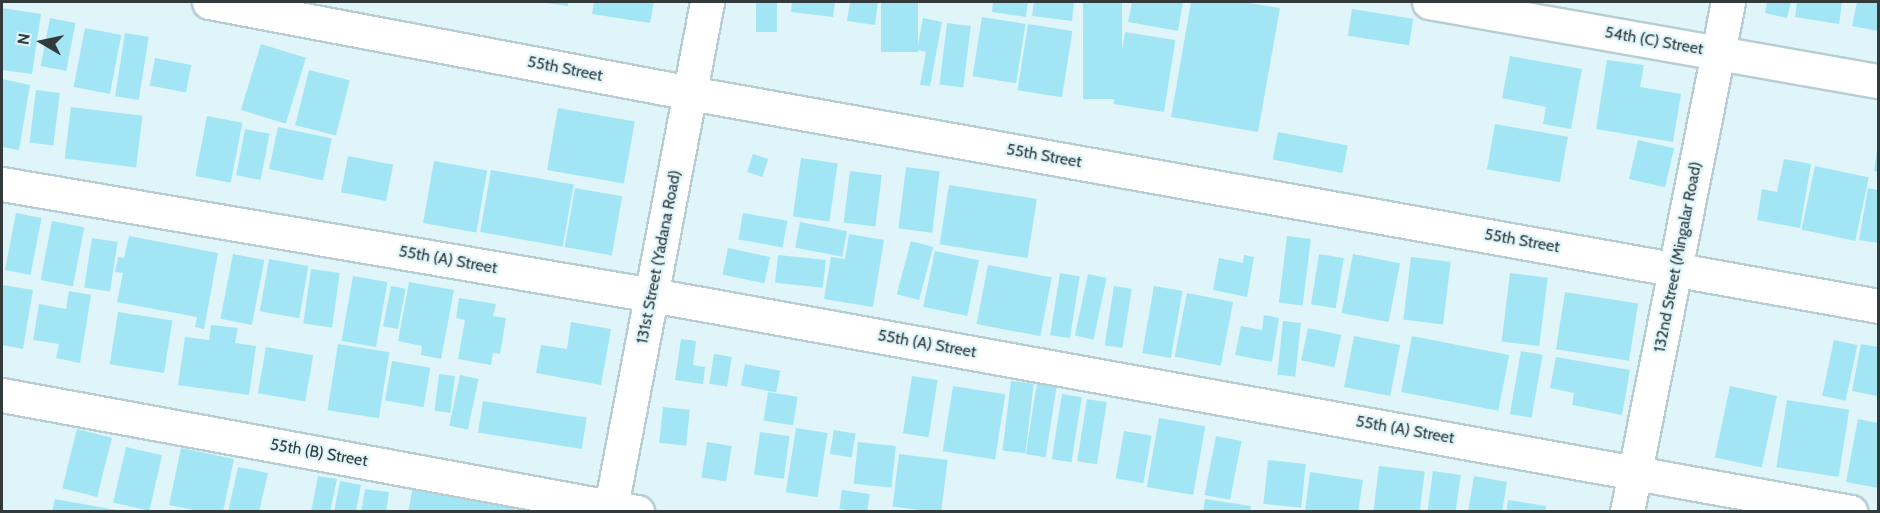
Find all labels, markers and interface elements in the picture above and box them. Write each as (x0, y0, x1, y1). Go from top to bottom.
north arrow (12, 12, 72, 72)
street label: 54th (C) Street (1603, 23, 1705, 59)
text: N (13, 32, 34, 46)
street label: 55th Street (526, 52, 604, 86)
street label: 55th Street (1005, 140, 1083, 172)
street label: 132nd Street (Mingalar Road) (1650, 160, 1706, 354)
street label: 131st Street (Yadana Road) (633, 168, 685, 346)
street label: 55th Street (1483, 225, 1561, 257)
street label: 55th (A) Street (397, 242, 499, 278)
street label: 55th (A) Street (876, 326, 978, 362)
street label: 55th (A) Street (1354, 412, 1456, 448)
street label: 55th (B) Street (269, 435, 369, 471)

